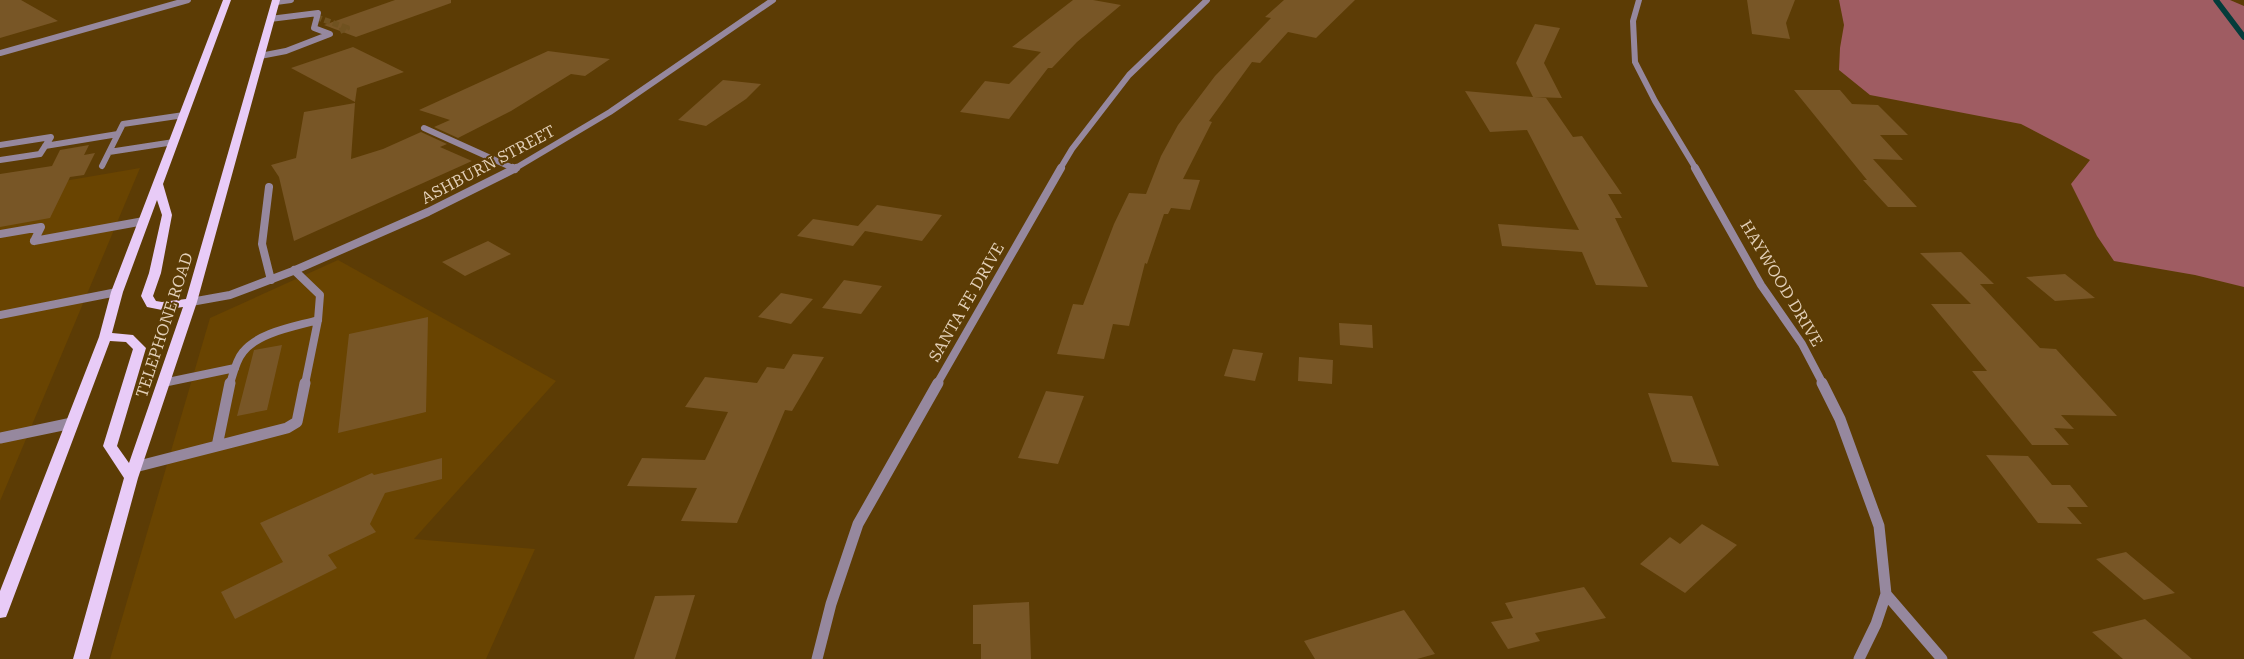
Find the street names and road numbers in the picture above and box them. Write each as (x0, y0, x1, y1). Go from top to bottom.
street label: ASHBURN STREET (418, 121, 559, 208)
street label: HAYWOOD DRIVE (1736, 217, 1827, 350)
street label: SANTA FE DRIVE (925, 239, 1008, 365)
street label: TELEPHONE ROAD (132, 250, 197, 400)

